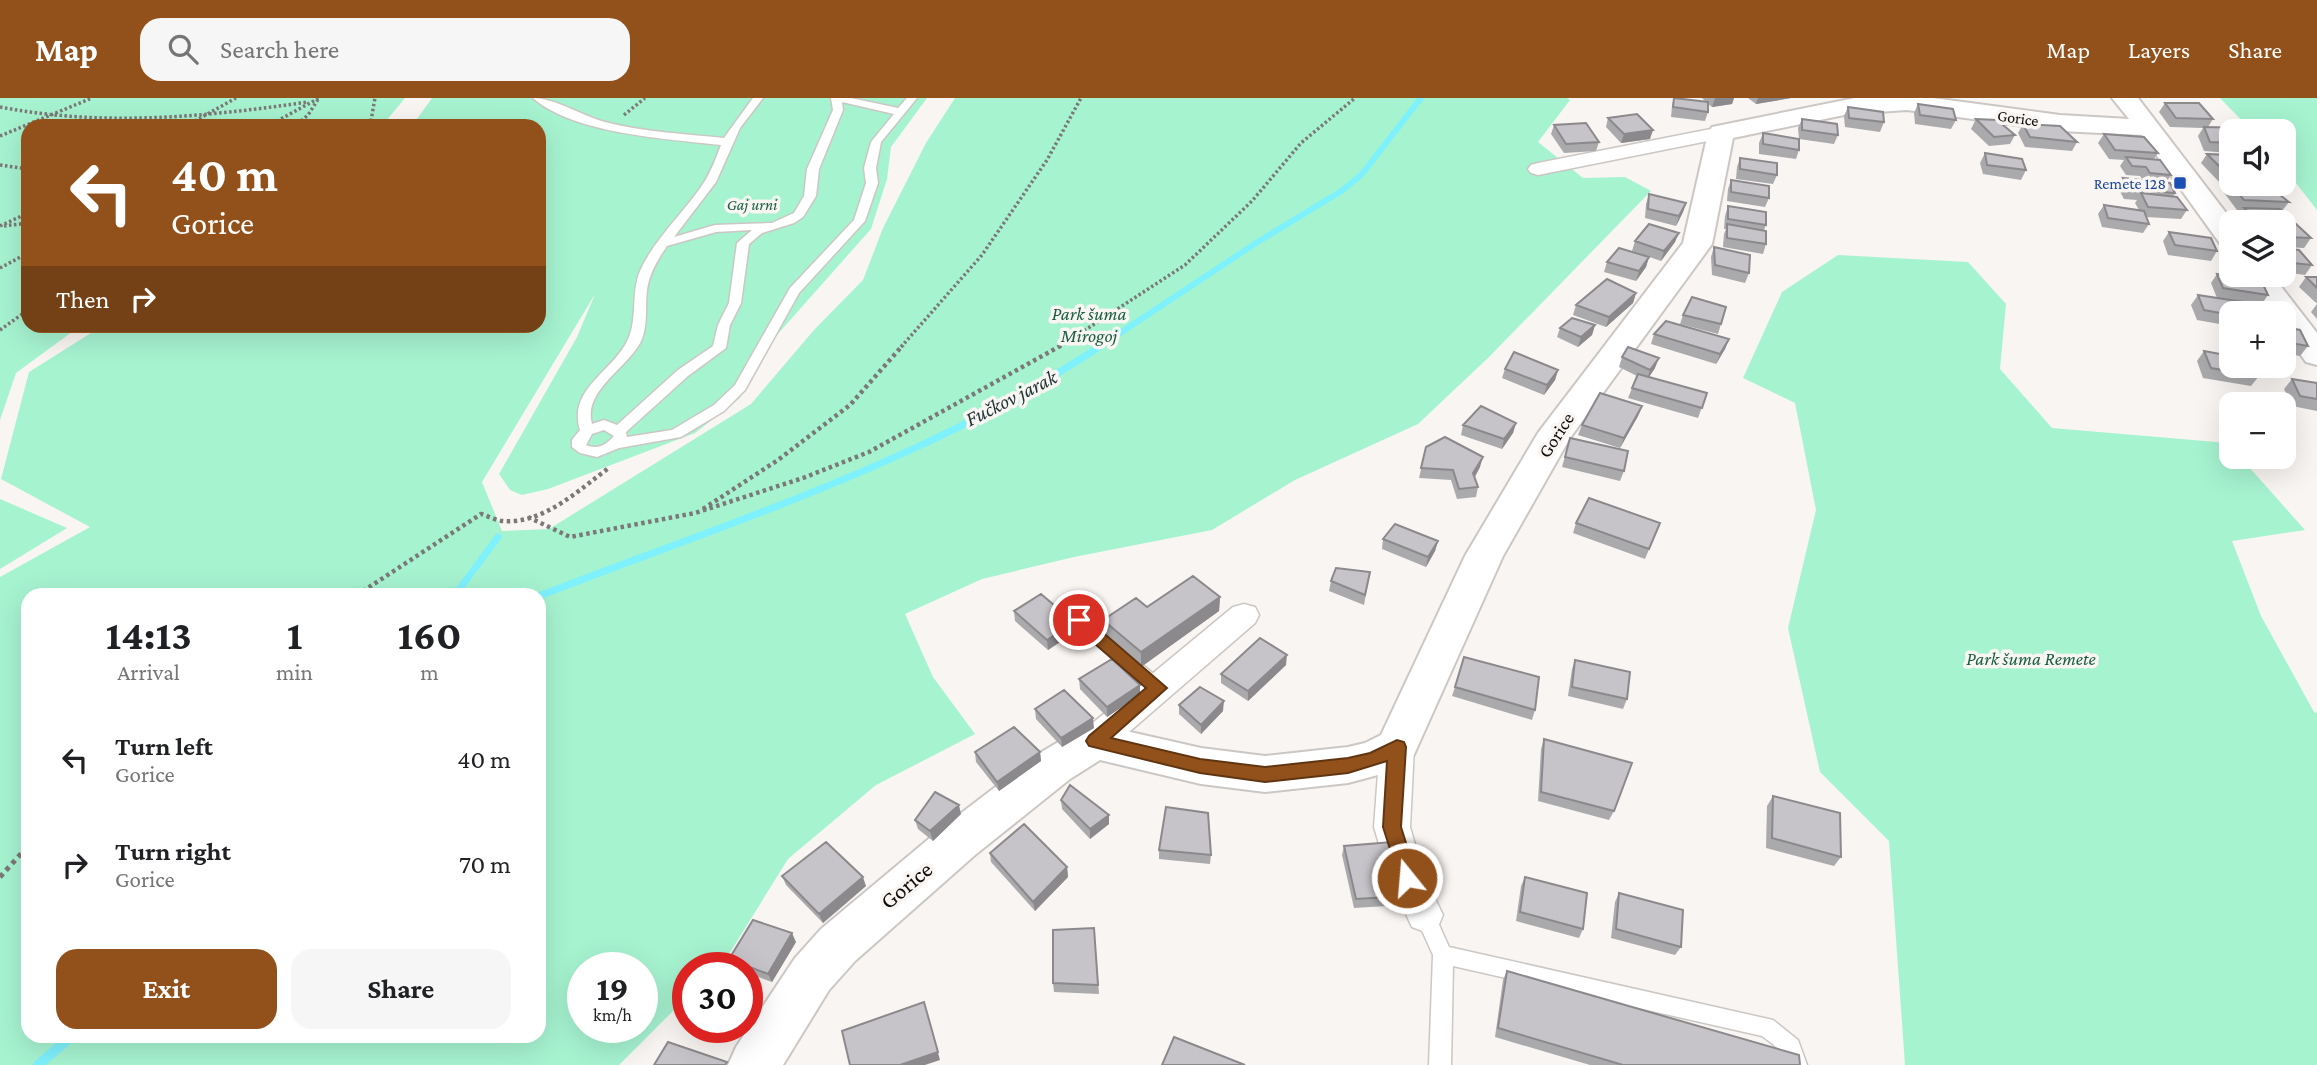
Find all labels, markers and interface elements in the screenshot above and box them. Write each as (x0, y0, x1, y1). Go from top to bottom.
search box (140, 18, 630, 81)
icon: search (164, 30, 202, 68)
text: Map (35, 31, 98, 68)
text: Search here (220, 35, 339, 64)
text: Map (2046, 36, 2090, 63)
text: Layers (2128, 36, 2190, 63)
text: Share (2228, 36, 2282, 63)
street label: Gorice (1996, 107, 2040, 129)
map controls (2219, 119, 2296, 469)
button: sound (2219, 119, 2296, 196)
icon: left (56, 147, 147, 238)
text: 40 m (171, 147, 278, 202)
place label: Remete 128 (2094, 175, 2166, 192)
marker: Remete 128 (2172, 175, 2188, 191)
park label: Gaj urni (727, 196, 778, 214)
text: Gorice (171, 205, 254, 241)
button: layers (2219, 210, 2296, 287)
icon: right (124, 280, 162, 318)
text: Then (56, 285, 110, 314)
button: + (2219, 301, 2296, 378)
park label: Park šuma Mirogoj (1052, 303, 1126, 347)
water label: Fučkov jarak (961, 364, 1062, 431)
button: − (2219, 392, 2296, 469)
street label: Gorice (1534, 409, 1578, 461)
pin (1049, 590, 1109, 650)
icon: arrive (1060, 601, 1098, 639)
text: 14:13 (105, 611, 192, 658)
text: 1 (287, 611, 302, 658)
text: 160 (397, 611, 462, 658)
park label: Park šuma Remete (1966, 648, 2096, 669)
text: Arrival (117, 659, 180, 685)
text: min (276, 659, 313, 685)
text: m (420, 659, 439, 685)
text: Turn left (115, 732, 213, 761)
icon: left (56, 741, 94, 779)
text: 40 m (457, 745, 511, 774)
text: Gorice (115, 761, 175, 787)
text: Turn right (115, 837, 231, 866)
position arrow (1370, 841, 1444, 915)
icon: right (56, 846, 94, 884)
text: 70 m (459, 850, 511, 879)
street label: Gorice (875, 856, 937, 914)
text: Gorice (115, 866, 175, 892)
button: Exit (56, 949, 277, 1029)
button: Share (291, 949, 511, 1029)
speed limit sign: 30 (672, 952, 763, 1043)
text: 19 (596, 969, 629, 1008)
text: km/h (593, 1005, 632, 1025)

